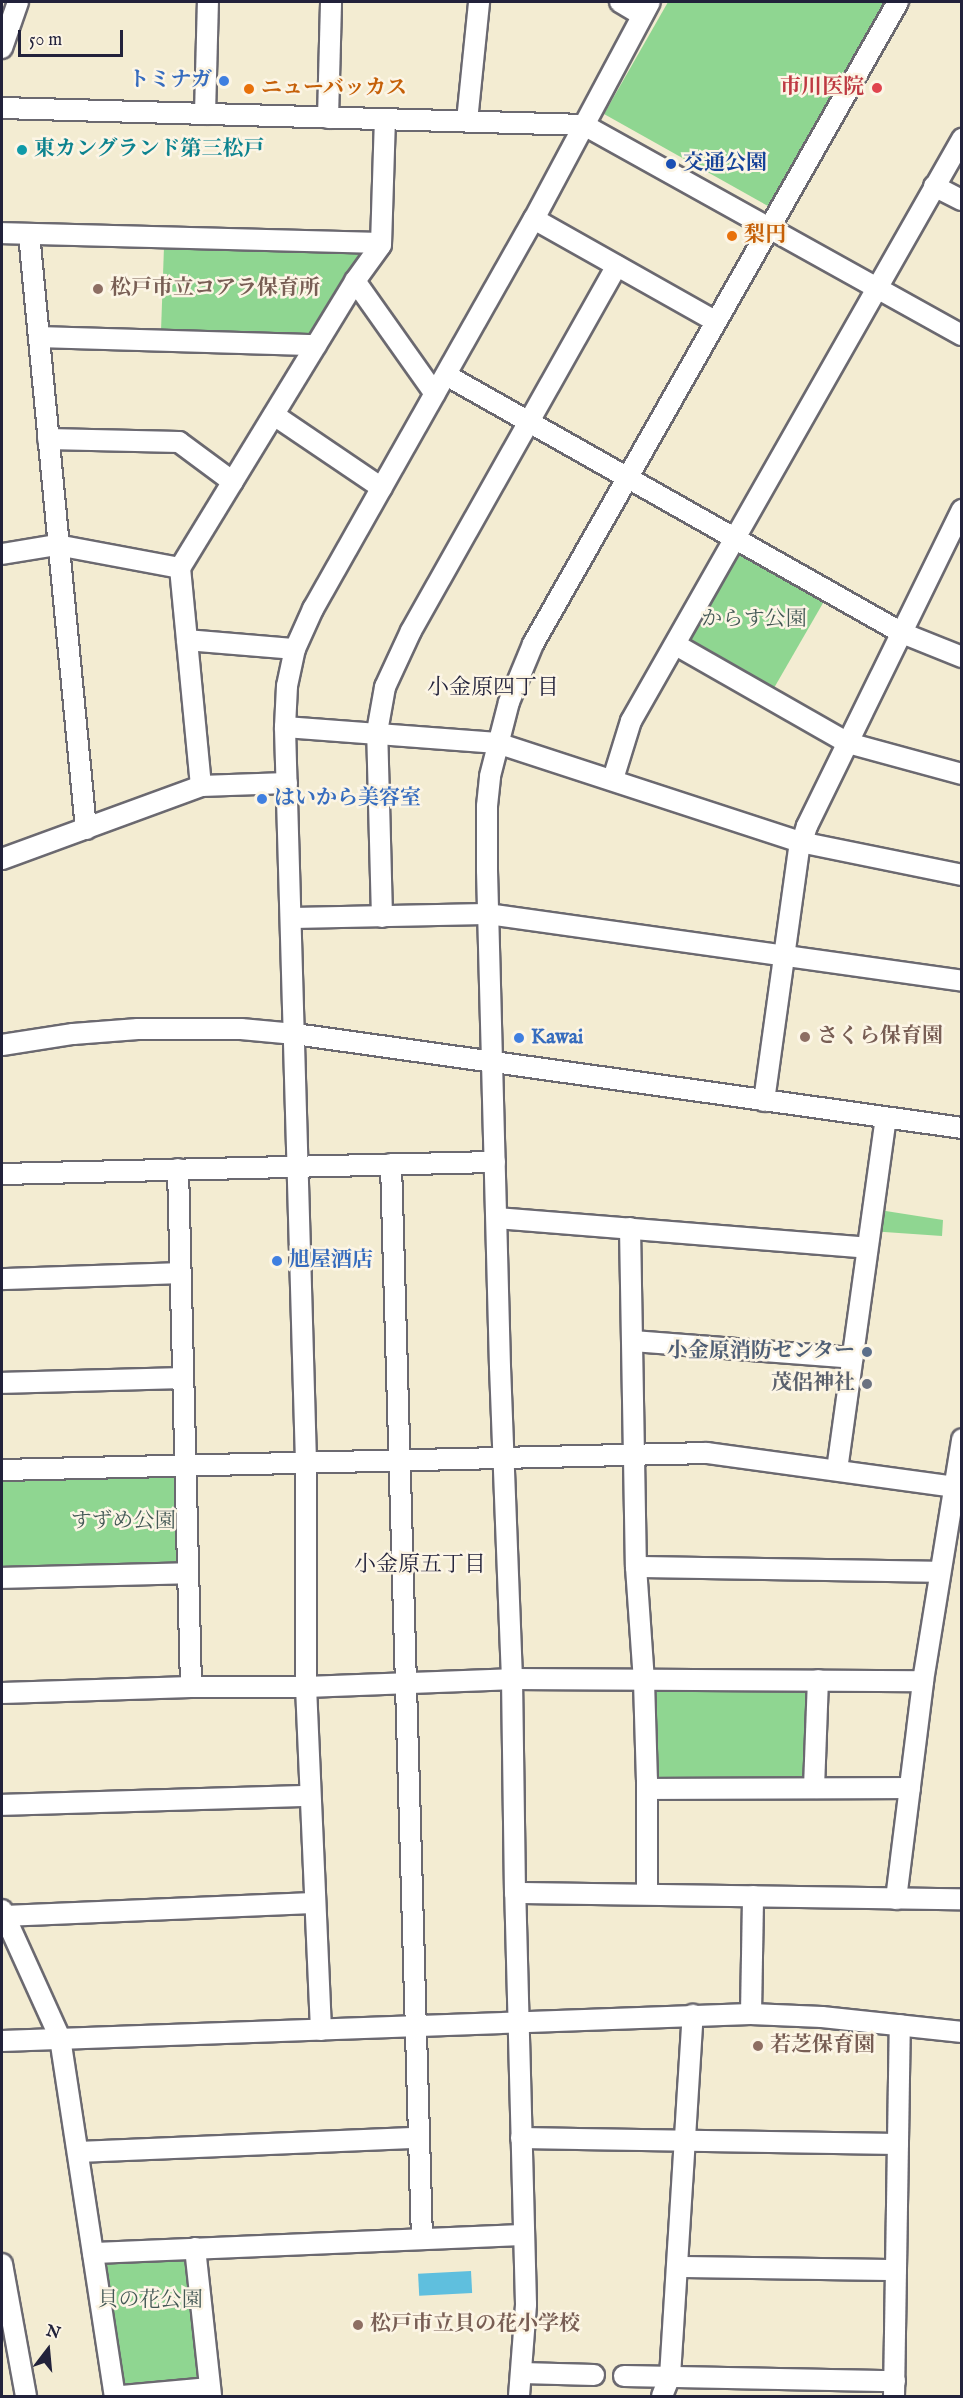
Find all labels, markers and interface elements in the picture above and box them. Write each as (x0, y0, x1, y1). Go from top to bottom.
scale bar (21, 18, 126, 56)
text: 50 m (29, 29, 62, 52)
place label: トミナガ (128, 68, 212, 94)
marker: トミナガ (217, 74, 231, 88)
place label: 市川医院 (780, 75, 864, 101)
place label: ニューバッカス (261, 76, 408, 102)
marker: 市川医院 (868, 79, 886, 97)
marker: ニューバッカス (242, 82, 256, 96)
place label: 東カングランド第三松戸 (34, 137, 265, 163)
marker: 東カングランド第三松戸 (15, 143, 29, 157)
place label: 交通公園 (683, 151, 767, 177)
marker: 交通公園 (664, 157, 678, 171)
place label: 梨円 (744, 223, 786, 249)
marker: 梨円 (725, 229, 739, 243)
place label: 松戸市立コアラ保育所 (110, 276, 320, 302)
marker: 松戸市立コアラ保育所 (91, 282, 105, 296)
park label: からす公園 (702, 607, 806, 633)
district label: 小金原四丁目 (427, 676, 559, 702)
place label: はいから美容室 (274, 786, 421, 812)
marker: はいから美容室 (255, 792, 269, 806)
place label: さくら保育園 (817, 1024, 943, 1050)
place label: Kawai (531, 1025, 583, 1051)
marker: さくら保育園 (798, 1030, 812, 1044)
marker: Kawai (512, 1031, 526, 1045)
place label: 旭屋酒店 (289, 1248, 373, 1274)
marker: 旭屋酒店 (270, 1254, 284, 1268)
place label: 小金原消防センター (666, 1339, 855, 1365)
marker: 小金原消防センター (860, 1345, 874, 1359)
place label: 茂侶神社 (771, 1371, 855, 1397)
marker: 茂侶神社 (860, 1377, 874, 1391)
park label: すずめ公園 (71, 1509, 175, 1535)
district label: 小金原五丁目 (354, 1553, 486, 1579)
place label: 若芝保育園 (770, 2033, 875, 2059)
marker: 若芝保育園 (751, 2039, 765, 2053)
park label: 貝の花公園 (98, 2288, 202, 2314)
place label: 松戸市立貝の花小学校 (370, 2312, 580, 2338)
marker: 松戸市立貝の花小学校 (351, 2318, 365, 2332)
north arrow (18, 2320, 78, 2380)
text: N (44, 2321, 62, 2344)

